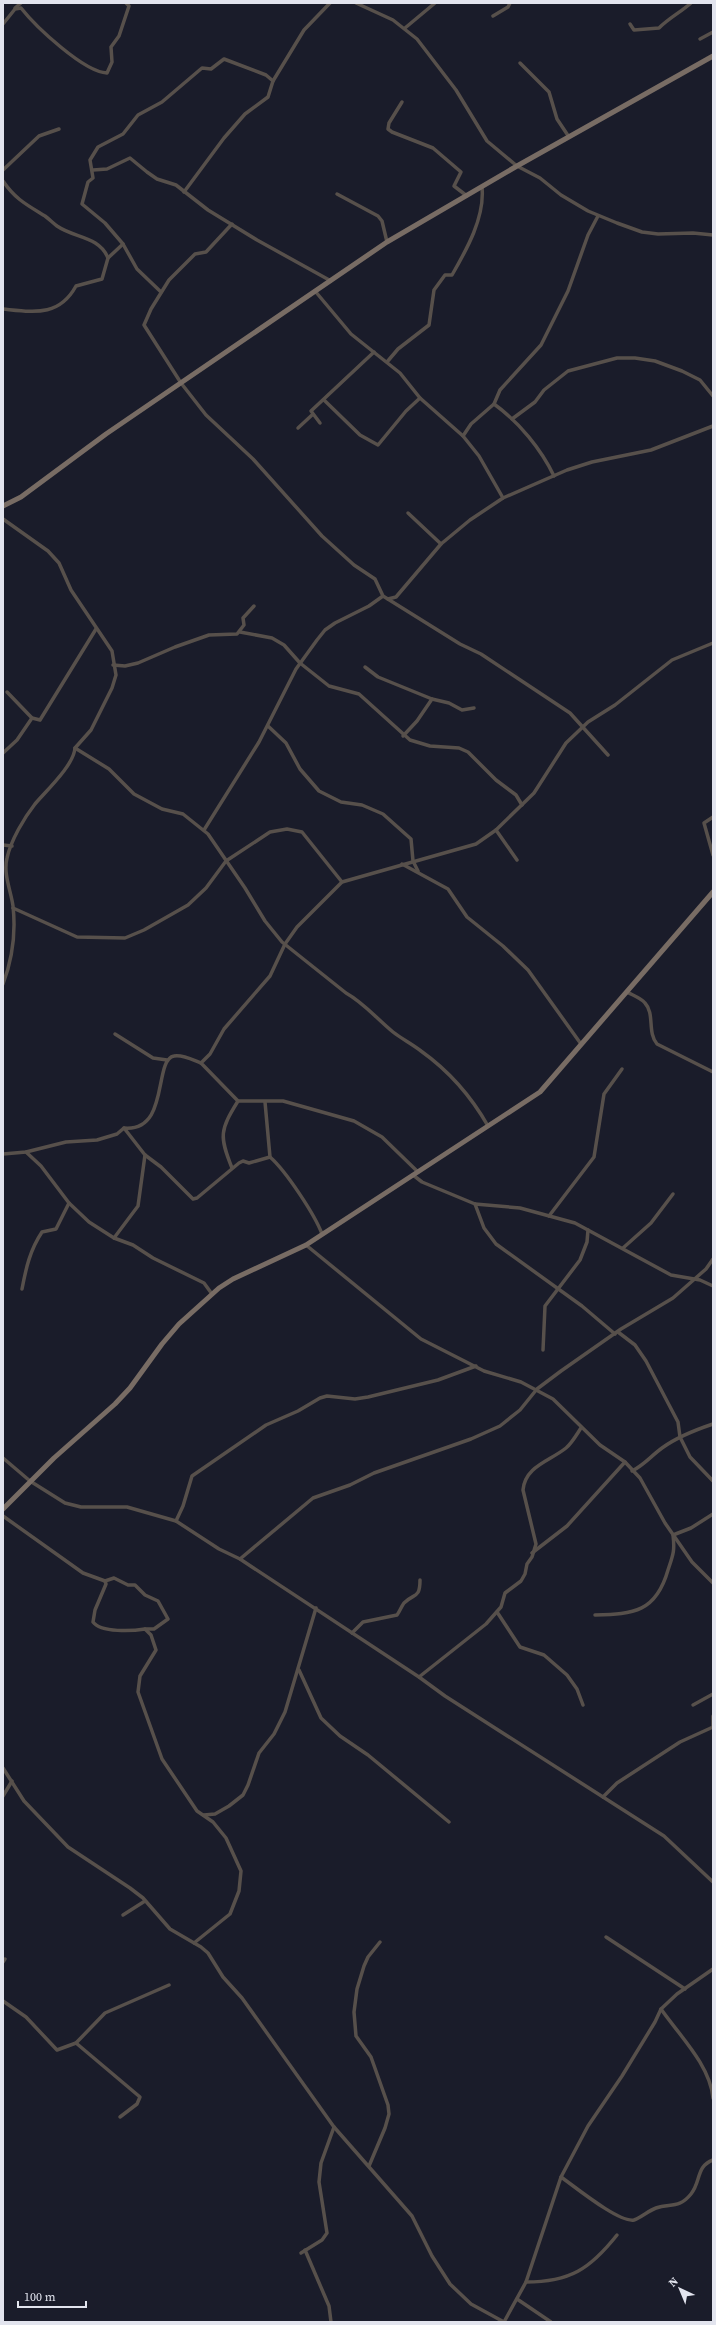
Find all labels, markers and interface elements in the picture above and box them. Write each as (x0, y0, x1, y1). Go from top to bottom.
north arrow (660, 2269, 700, 2309)
text: N (665, 2274, 681, 2290)
scale bar (18, 2283, 86, 2309)
text: 100 m (24, 2289, 56, 2305)

